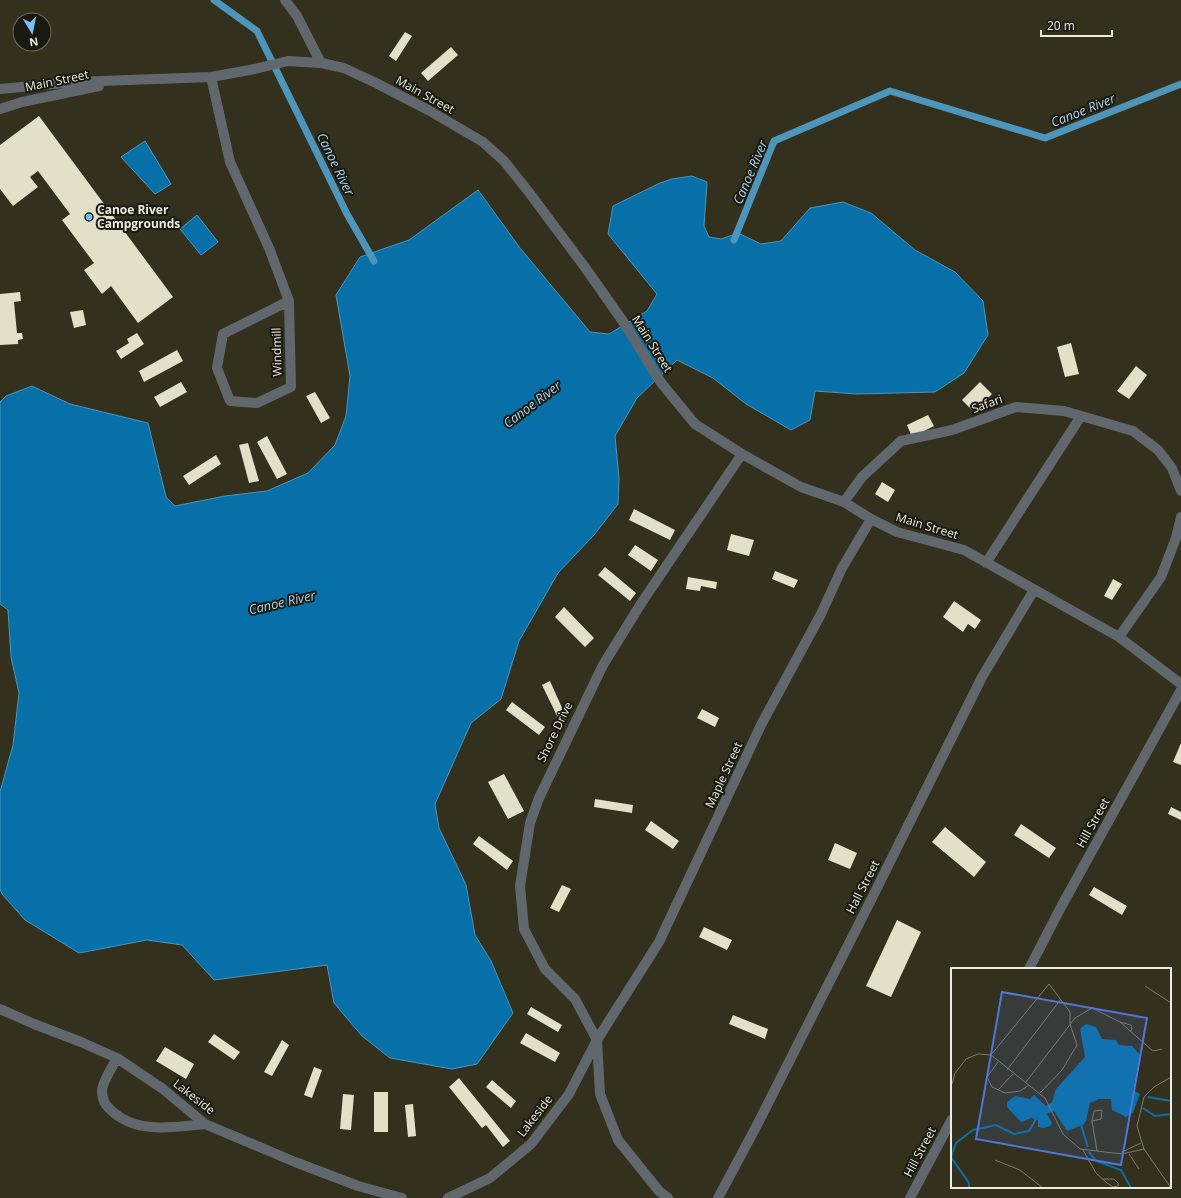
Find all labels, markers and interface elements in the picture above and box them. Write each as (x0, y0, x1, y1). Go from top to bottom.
north arrow (12, 12, 52, 52)
scale bar (1041, 12, 1112, 38)
text: 20 m (1047, 17, 1075, 34)
text: N (28, 34, 40, 51)
street label: Main Street (24, 65, 90, 96)
street label: Main Street (393, 71, 458, 118)
water label: Canoe River (1048, 89, 1119, 131)
water label: Canoe River (313, 130, 359, 199)
water label: Canoe River (728, 136, 772, 207)
place label: Canoe River Campgrounds (97, 201, 180, 232)
marker: Canoe River Campgrounds (84, 212, 94, 222)
street label: Main Street (628, 312, 677, 376)
street label: Windmill (268, 327, 285, 377)
water label: Canoe River (499, 376, 565, 432)
street label: Safari (969, 390, 1005, 417)
street label: Main Street (894, 508, 960, 543)
water label: Canoe River (247, 585, 318, 618)
street label: Shore Drive (533, 698, 577, 765)
street label: Maple Street (701, 739, 746, 811)
street label: Hill Street (1072, 795, 1113, 851)
street label: Hall Street (842, 857, 883, 917)
inset map (951, 968, 1171, 1188)
street label: Lakeside (170, 1075, 219, 1118)
street label: Lakeside (513, 1091, 556, 1140)
street label: Hill Street (899, 1124, 940, 1180)

